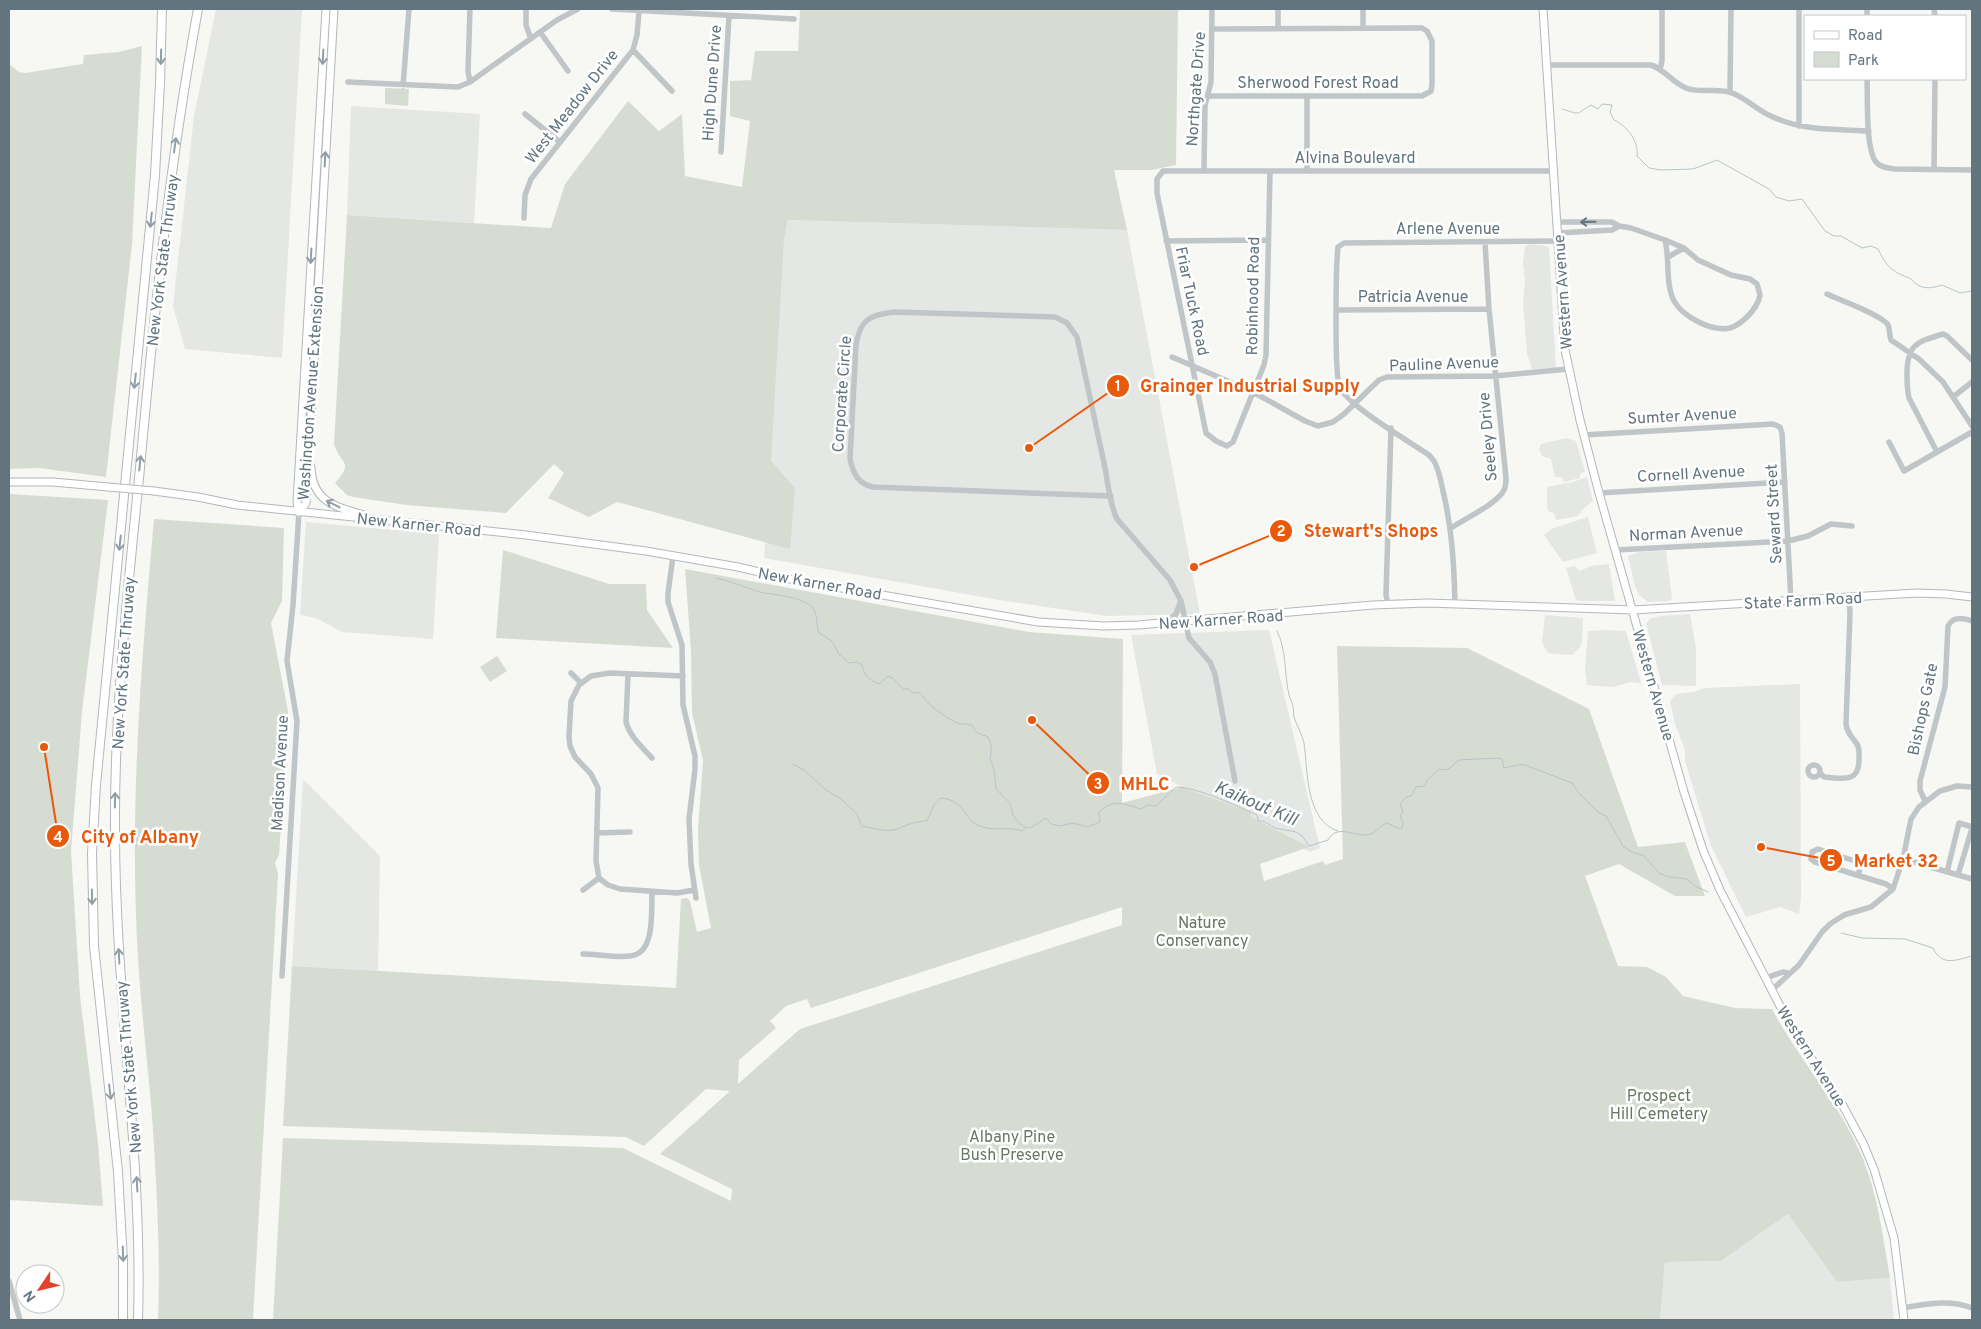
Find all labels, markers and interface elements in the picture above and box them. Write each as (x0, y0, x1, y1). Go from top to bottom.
legend (1804, 15, 1966, 80)
street label: High Dune Drive (699, 24, 727, 142)
text: Road (1848, 27, 1883, 46)
street label: Northgate Drive (1183, 31, 1211, 147)
street label: West Meadow Drive (522, 46, 623, 168)
one-way arrow (156, 49, 166, 65)
one-way arrow (318, 49, 327, 65)
text: Park (1848, 52, 1879, 71)
street label: Sherwood Forest Road (1237, 74, 1399, 94)
one-way arrow (171, 138, 181, 154)
street label: Alvina Boulevard (1295, 149, 1415, 169)
one-way arrow (321, 151, 330, 167)
street label: New York State Thruway (144, 173, 184, 347)
one-way arrow (146, 211, 156, 227)
one-way arrow (1581, 217, 1597, 227)
street label: Arlene Avenue (1396, 220, 1500, 240)
street label: Western Avenue (1550, 234, 1578, 350)
street label: Robinhood Road (1243, 237, 1265, 356)
street label: Friar Tuck Road (1170, 245, 1212, 358)
one-way arrow (307, 248, 316, 264)
street label: Washington Avenue Extension (295, 285, 329, 501)
street label: Patricia Avenue (1358, 288, 1468, 308)
street label: Corporate Circle (829, 335, 857, 453)
street label: Pauline Avenue (1389, 353, 1499, 377)
callout: Grainger Industrial Supply (1106, 369, 1370, 402)
one-way arrow (130, 373, 140, 389)
text: Grainger Industrial Supply (1140, 376, 1360, 399)
text: 1 (1115, 378, 1121, 397)
street label: Seeley Drive (1475, 391, 1503, 482)
street label: Sumter Avenue (1627, 404, 1737, 430)
one-way arrow (135, 456, 145, 472)
street label: Cornell Avenue (1637, 462, 1746, 488)
street label: Seward Street (1762, 463, 1788, 564)
one-way arrow (326, 499, 341, 508)
street label: New Karner Road (356, 510, 482, 542)
callout: Stewart's Shops (1268, 515, 1448, 548)
text: Stewart's Shops (1304, 521, 1438, 544)
street label: Norman Avenue (1629, 521, 1744, 547)
text: 2 (1276, 523, 1286, 542)
one-way arrow (115, 535, 124, 551)
street label: New Karner Road (756, 564, 883, 606)
street label: New York State Thruway (109, 576, 141, 750)
street label: State Farm Road (1743, 589, 1863, 615)
street label: New Karner Road (1158, 607, 1284, 635)
street label: Western Avenue (1627, 627, 1678, 744)
street label: Bishops Gate (1904, 661, 1944, 757)
street label: Madison Avenue (268, 715, 294, 832)
callout: MHLC (1085, 767, 1179, 800)
text: MHLC (1121, 774, 1169, 797)
text: 3 (1094, 776, 1103, 795)
water label: Kaikout Kill (1210, 777, 1302, 833)
one-way arrow (110, 792, 120, 808)
callout: City of Albany (45, 820, 209, 853)
text: City of Albany (81, 827, 199, 850)
text: 4 (53, 829, 63, 848)
callout: Market 32 (1819, 844, 1949, 877)
text: Market 32 (1854, 851, 1938, 874)
text: 5 (1826, 853, 1836, 872)
one-way arrow (88, 889, 97, 905)
park label: Nature Conservancy (1155, 914, 1249, 952)
one-way arrow (114, 949, 123, 965)
street label: New York State Thruway (112, 980, 148, 1154)
street label: Western Avenue (1771, 1003, 1849, 1111)
one-way arrow (105, 1083, 115, 1099)
park label: Prospect Hill Cemetery (1610, 1087, 1708, 1125)
park label: Albany Pine Bush Preserve (960, 1128, 1064, 1166)
one-way arrow (132, 1176, 141, 1192)
one-way arrow (118, 1245, 127, 1261)
north arrow (15, 1264, 65, 1314)
text: N (21, 1287, 40, 1305)

